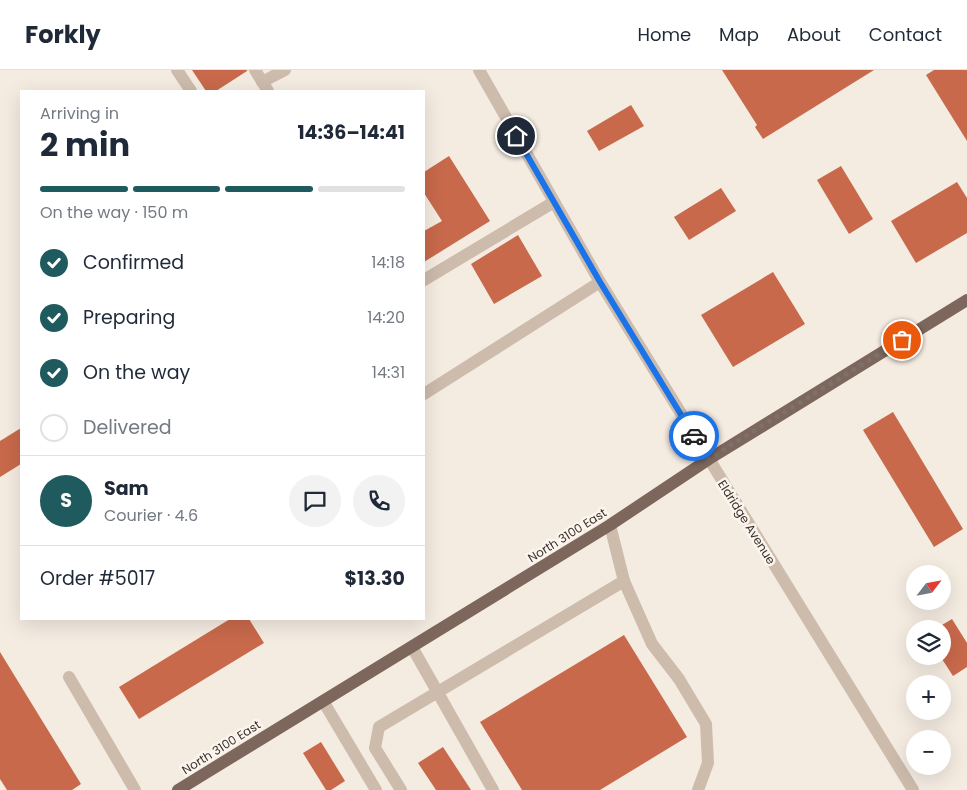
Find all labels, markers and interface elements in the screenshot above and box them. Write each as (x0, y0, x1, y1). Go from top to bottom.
text: Forkly (25, 18, 101, 51)
text: Home (637, 22, 691, 47)
text: Map (719, 22, 759, 47)
text: About (787, 22, 841, 47)
text: Contact (869, 22, 942, 47)
text: Arriving in (40, 102, 119, 125)
pin (495, 115, 537, 157)
text: 14:36–14:41 (297, 119, 405, 146)
text: 2 min (40, 122, 130, 167)
icon: home (502, 122, 530, 150)
text: On the way · 150 m (40, 201, 188, 224)
icon: check (40, 249, 68, 277)
text: Confirmed (83, 249, 184, 276)
text: 14:18 (371, 251, 405, 274)
icon: check (40, 304, 68, 332)
text: Preparing (83, 304, 175, 331)
text: 14:20 (367, 306, 405, 329)
pin (881, 319, 923, 361)
icon: bag (888, 326, 916, 354)
icon: check (40, 359, 68, 387)
text: On the way (83, 359, 190, 386)
text: 14:31 (372, 361, 405, 384)
courier (669, 411, 719, 461)
text: Delivered (83, 414, 172, 441)
icon: car (680, 422, 708, 450)
text: Sam (104, 475, 149, 502)
button: chat (289, 475, 341, 527)
button: phone (353, 475, 405, 527)
street label: Eldridge Avenue (714, 477, 780, 567)
text: S (60, 487, 72, 514)
text: Courier · 4.6 (104, 504, 198, 527)
street label: North 3100 East (524, 504, 610, 566)
text: Order #5017 (40, 565, 155, 592)
text: $13.30 (345, 565, 405, 592)
north arrow (906, 565, 951, 610)
map controls (906, 565, 951, 775)
button: layers (906, 620, 951, 665)
button: + (906, 675, 951, 720)
street label: North 3100 East (178, 716, 264, 778)
button: − (906, 730, 951, 775)

